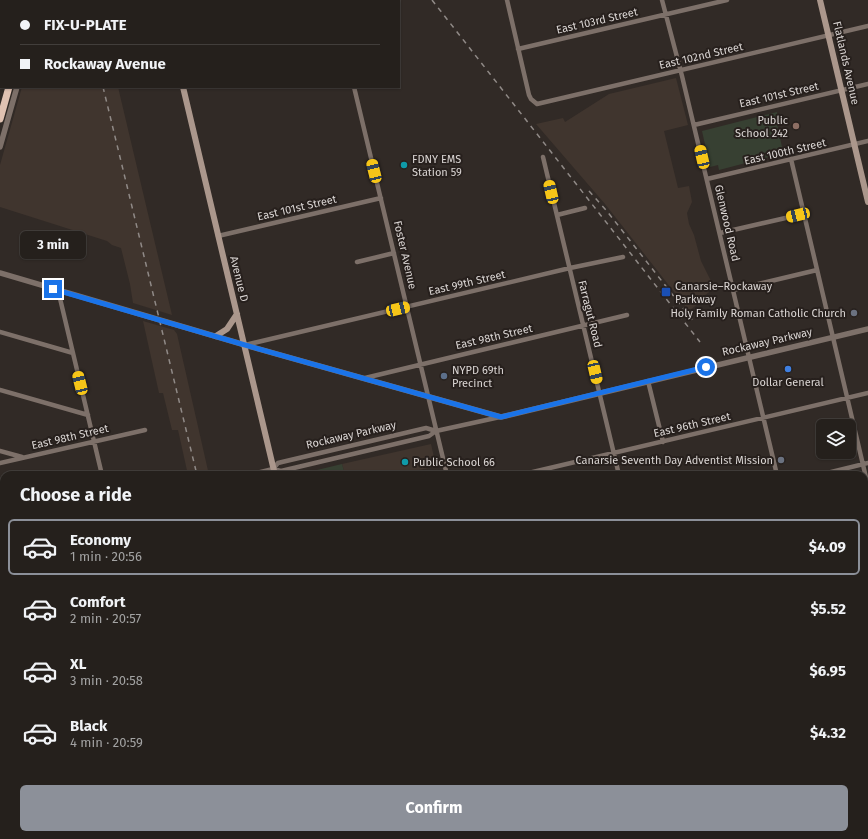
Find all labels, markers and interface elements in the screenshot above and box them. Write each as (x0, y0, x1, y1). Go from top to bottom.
street label: East 103rd Street (555, 5, 639, 37)
text: FIX-U-PLATE (44, 16, 127, 34)
street label: Flatlands Avenue (830, 20, 862, 106)
street label: East 102nd Street (658, 40, 744, 72)
text: Rockaway Avenue (44, 55, 166, 73)
street label: East 101st Street (738, 80, 820, 110)
place label: Public School 242 (735, 114, 788, 140)
marker: Public School 242 (791, 121, 801, 131)
street label: East 100th Street (743, 136, 827, 168)
car (693, 144, 711, 170)
place label: FDNY EMS Station 59 (412, 153, 462, 179)
car (365, 158, 383, 184)
marker: FDNY EMS Station 59 (399, 160, 409, 170)
car (542, 179, 560, 205)
street label: Glenwood Road (712, 183, 742, 263)
street label: East 101st Street (256, 193, 338, 223)
car (785, 206, 811, 224)
street label: Foster Avenue (391, 219, 419, 291)
callout: 3 min (20, 231, 86, 259)
text: 3 min (37, 237, 69, 252)
street label: Avenue D (227, 255, 251, 303)
street label: East 99th Street (427, 268, 507, 298)
street label: Farragut Road (575, 279, 605, 349)
route end (44, 280, 62, 298)
place label: Canarsie–Rockaway Parkway (675, 280, 773, 306)
marker: Canarsie–Rockaway Parkway (660, 286, 672, 298)
car (385, 300, 411, 318)
place label: Holy Family Roman Catholic Church (670, 307, 846, 320)
marker: Holy Family Roman Catholic Church (849, 308, 859, 318)
street label: East 98th Street (454, 322, 534, 352)
street label: Rockaway Parkway (721, 325, 814, 359)
route start (697, 358, 715, 376)
car (586, 359, 604, 385)
place label: NYPD 69th Precinct (452, 364, 504, 390)
marker: Dollar General (783, 364, 793, 374)
car (71, 370, 89, 396)
marker: NYPD 69th Precinct (439, 371, 449, 381)
place label: Dollar General (752, 376, 824, 389)
street label: East 96th Street (652, 410, 732, 440)
street label: Rockaway Parkway (305, 418, 398, 452)
map controls (816, 419, 856, 459)
button: layers (816, 419, 856, 459)
street label: East 98th Street (30, 422, 110, 452)
place label: Canarsie Seventh Day Adventist Mission (576, 454, 773, 467)
marker: Canarsie Seventh Day Adventist Mission (776, 455, 786, 465)
place label: Public School 66 (413, 456, 495, 469)
marker: Public School 66 (400, 457, 410, 467)
text: Choose a ride (20, 484, 132, 506)
icon: car (22, 529, 58, 565)
text: Economy (70, 531, 131, 549)
text: $4.09 (809, 538, 846, 556)
text: 1 min · 20:56 (70, 549, 142, 564)
icon: car (22, 591, 58, 627)
text: Comfort (70, 593, 126, 611)
text: $5.52 (810, 600, 846, 618)
text: 2 min · 20:57 (70, 611, 141, 626)
icon: car (22, 653, 58, 689)
text: XL (70, 655, 86, 673)
text: $6.95 (810, 662, 846, 680)
text: 3 min · 20:58 (70, 673, 143, 688)
icon: car (22, 715, 58, 751)
text: Black (70, 717, 107, 735)
text: $4.32 (810, 724, 846, 742)
text: 4 min · 20:59 (70, 735, 143, 750)
button: Confirm (20, 785, 848, 831)

